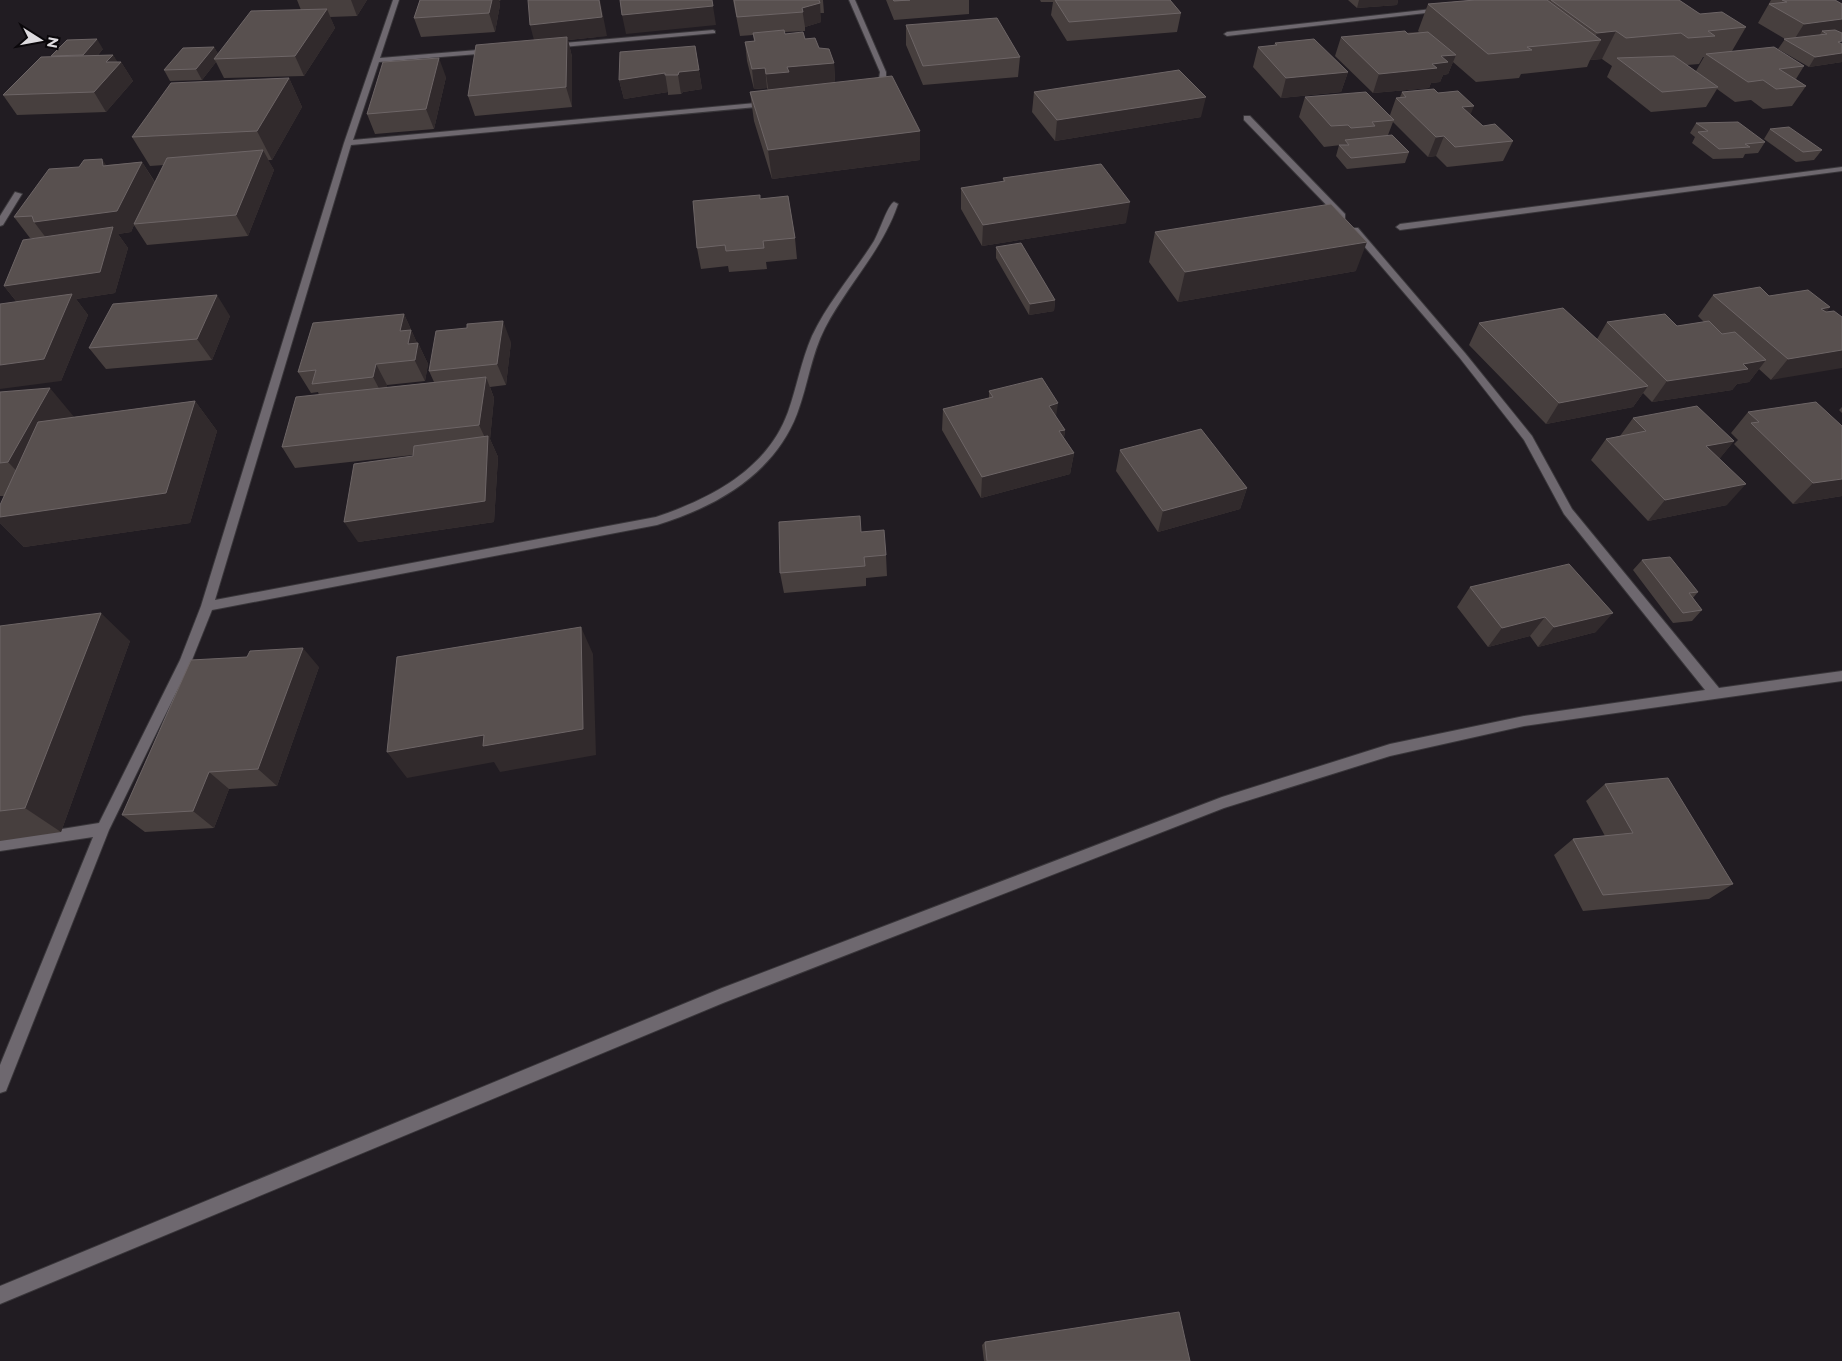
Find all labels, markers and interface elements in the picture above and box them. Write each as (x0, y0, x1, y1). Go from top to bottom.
north arrow (15, 15, 65, 65)
text: N (43, 35, 63, 50)

